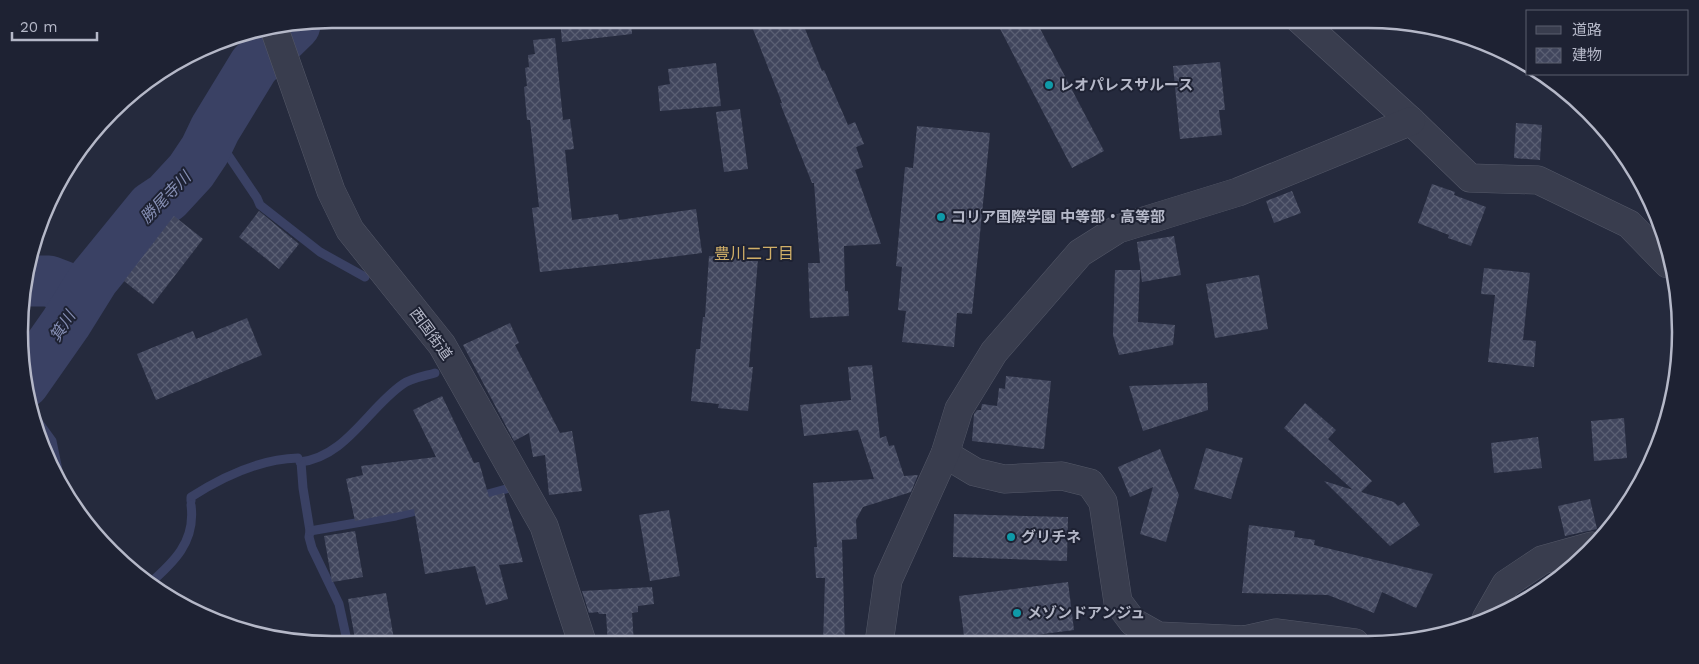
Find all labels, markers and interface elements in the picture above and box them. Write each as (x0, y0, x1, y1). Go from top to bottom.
scale bar (12, 10, 98, 42)
legend (1526, 10, 1689, 75)
text: 20 m (20, 18, 58, 36)
text: 道路 (1572, 21, 1602, 39)
text: 建物 (1572, 46, 1602, 64)
place label: レオパレスサルース (1059, 76, 1193, 94)
marker: レオパレスサルース (1043, 79, 1055, 91)
water label: 勝尾寺川 (136, 166, 196, 227)
place label: コリア国際学園 中等部・高等部 (951, 208, 1165, 226)
marker: コリア国際学園 中等部・高等部 (935, 211, 947, 223)
district label: 豊川二丁目 (714, 244, 794, 263)
street label: 西国街道 (406, 304, 456, 364)
water label: 箕川 (46, 306, 80, 345)
place label: グリチネ (1021, 528, 1081, 546)
marker: グリチネ (1005, 531, 1017, 543)
place label: メゾンドアンジュ (1027, 604, 1145, 622)
marker: メゾンドアンジュ (1011, 607, 1023, 619)

